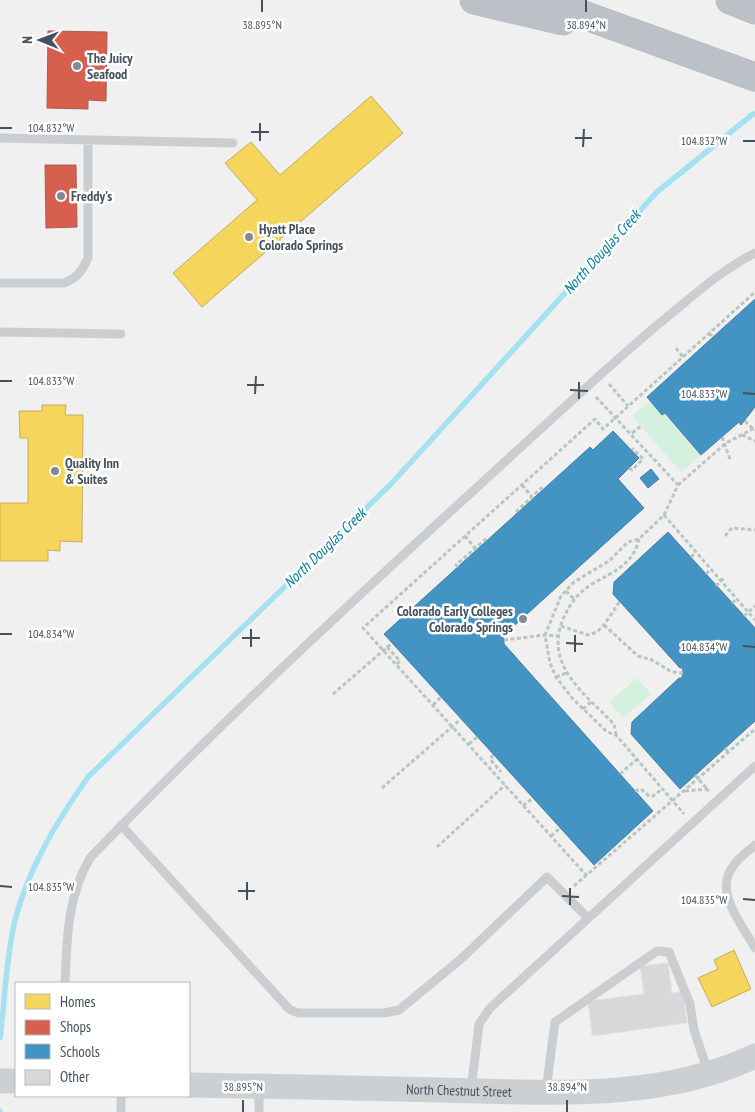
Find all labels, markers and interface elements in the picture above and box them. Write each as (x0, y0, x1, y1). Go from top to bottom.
north arrow (15, 15, 65, 65)
text: 38.895°N (242, 17, 282, 32)
text: 38.894°N (566, 17, 606, 32)
text: N (18, 36, 36, 44)
place label: The Juicy Seafood (87, 49, 133, 83)
marker: The Juicy Seafood (71, 60, 83, 72)
text: 104.832°W (28, 120, 74, 135)
text: 104.832°W (681, 133, 727, 148)
place label: Freddy's (71, 187, 112, 205)
marker: Freddy's (55, 190, 67, 202)
water label: North Douglas Creek (559, 204, 646, 298)
place label: Hyatt Place Colorado Springs (259, 220, 343, 254)
marker: Hyatt Place Colorado Springs (243, 231, 255, 243)
text: 104.833°W (28, 373, 74, 388)
text: 104.833°W (681, 386, 727, 401)
place label: Quality Inn & Suites (65, 454, 119, 488)
marker: Quality Inn & Suites (49, 465, 61, 477)
water label: North Douglas Creek (280, 502, 371, 592)
place label: Colorado Early Colleges Colorado Springs (397, 602, 513, 636)
marker: Colorado Early Colleges Colorado Springs (517, 613, 529, 625)
text: 104.834°W (28, 626, 74, 641)
text: 104.834°W (681, 639, 727, 654)
text: 104.835°W (28, 879, 74, 894)
text: 104.835°W (681, 892, 727, 907)
legend (15, 982, 190, 1097)
text: Homes (60, 992, 96, 1011)
text: Shops (60, 1017, 91, 1036)
text: Schools (60, 1042, 100, 1061)
text: Other (60, 1067, 90, 1086)
text: 38.895°N (223, 1079, 263, 1094)
text: 38.894°N (547, 1079, 587, 1094)
street label: North Chestnut Street (406, 1080, 512, 1101)

